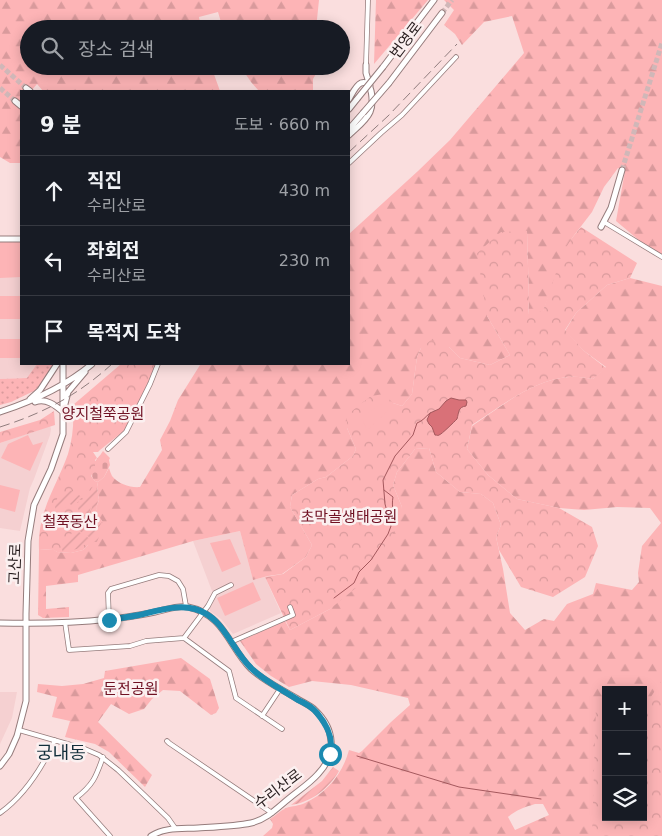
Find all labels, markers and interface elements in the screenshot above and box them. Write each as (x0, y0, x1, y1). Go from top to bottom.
street label: 번영로 (386, 18, 426, 62)
search box (20, 20, 350, 75)
icon: search (38, 34, 66, 62)
text: 장소 검색 (78, 38, 154, 60)
text: 9 분 (40, 113, 81, 137)
text: 도보 · 660 m (234, 115, 330, 134)
text: 직진 (87, 169, 122, 191)
icon: ahead (40, 177, 68, 205)
text: 430 m (279, 181, 330, 200)
text: 수리산로 (87, 196, 146, 215)
text: 좌회전 (87, 239, 139, 261)
icon: left (40, 247, 68, 275)
text: 230 m (279, 251, 330, 270)
text: 수리산로 (87, 266, 146, 285)
icon: arrive (40, 317, 68, 345)
text: 목적지 도착 (87, 321, 181, 343)
park label: 양지철쭉공원 (62, 405, 144, 423)
park label: 초막골생태공원 (301, 508, 397, 526)
park label: 철쭉동산 (42, 513, 98, 531)
street label: 고산로 (5, 543, 25, 585)
route end (98, 609, 121, 632)
park label: 둔전공원 (103, 680, 159, 698)
map controls (602, 686, 647, 821)
button: + (602, 686, 647, 731)
button: − (602, 731, 647, 776)
district label: 궁내동 (36, 742, 86, 763)
route start (319, 743, 342, 766)
street label: 수리산로 (251, 765, 305, 813)
button: layers (602, 776, 647, 821)

